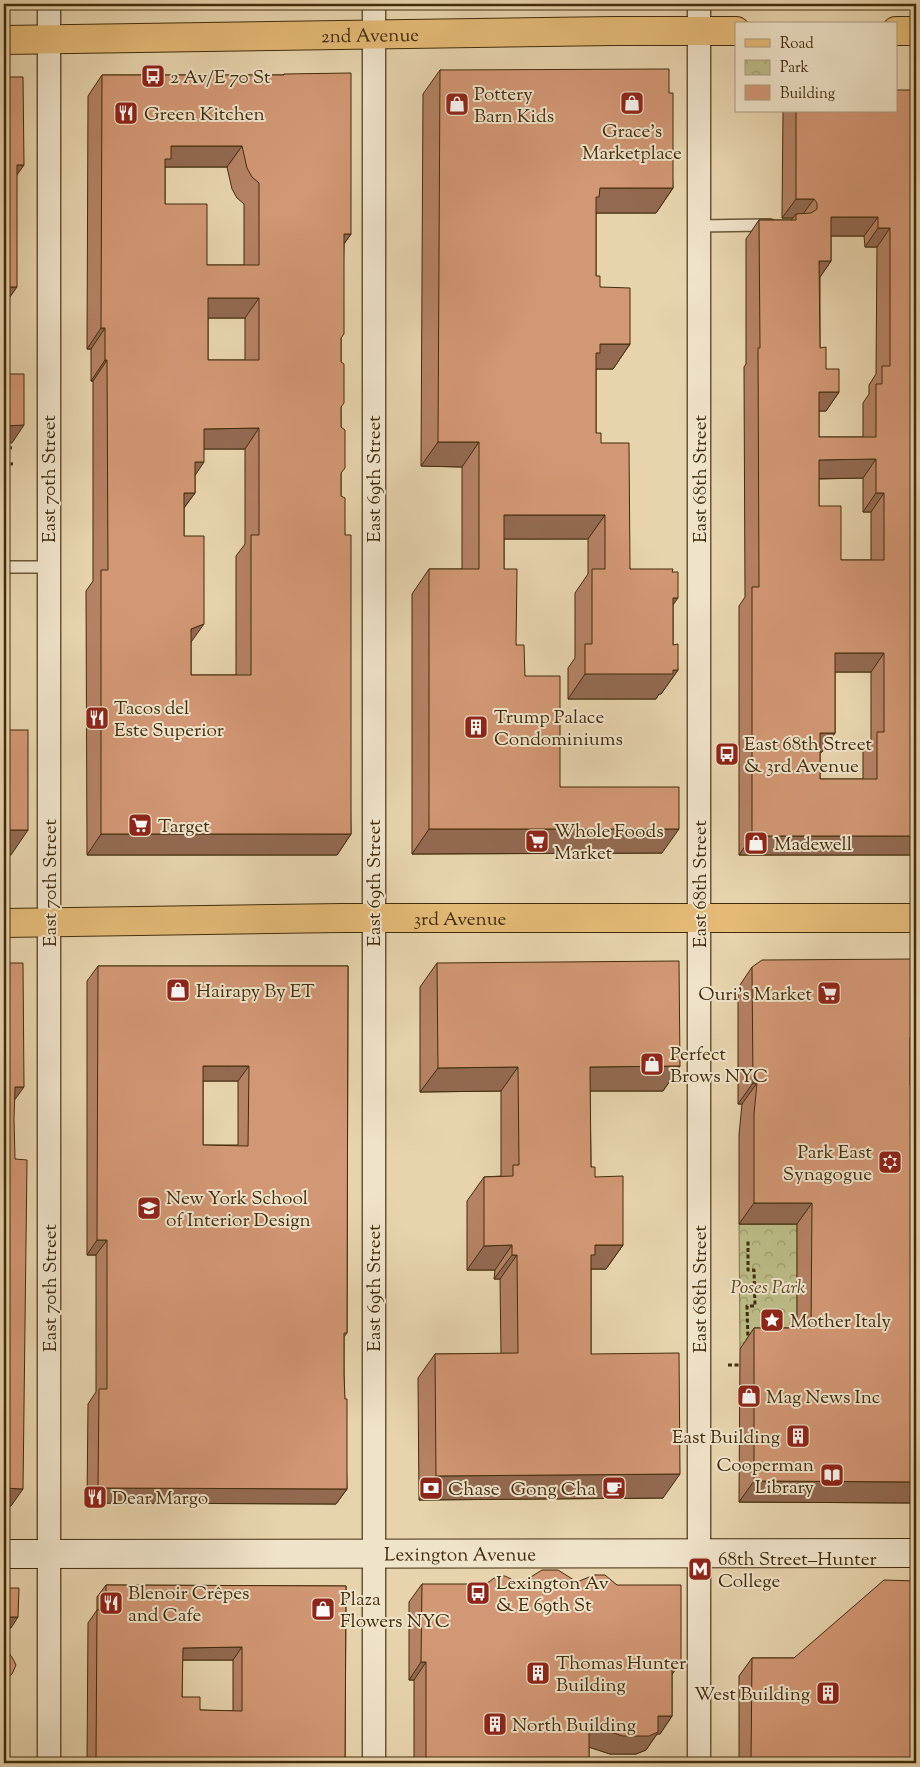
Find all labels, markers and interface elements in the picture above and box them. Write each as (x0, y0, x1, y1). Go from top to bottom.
legend (735, 22, 898, 112)
street label: 2nd Avenue (321, 23, 419, 51)
text: Road (780, 34, 814, 55)
text: Park (780, 58, 809, 79)
bus stop icon: 2 Av/E 70 St (140, 63, 166, 89)
place label: 2 Av/E 70 St (170, 65, 271, 92)
place label: Pottery Barn Kids (474, 82, 554, 131)
text: Building (780, 84, 835, 105)
shop icon: Grace's Marketplace (619, 90, 645, 116)
shop icon: Pottery Barn Kids (444, 91, 470, 117)
restaurant icon: Green Kitchen (113, 100, 139, 126)
place label: Green Kitchen (144, 102, 265, 129)
place label: Grace's Marketplace (582, 119, 682, 168)
street label: East 70th Street (37, 414, 64, 543)
street label: East 69th Street (362, 415, 389, 543)
street label: East 68th Street (688, 415, 715, 543)
place label: Tacos del Este Superior (114, 696, 224, 745)
restaurant icon: Tacos del Este Superior (84, 705, 110, 731)
place label: Trump Palace Condominiums (494, 705, 623, 754)
building icon: Trump Palace Condominiums (463, 714, 489, 740)
place label: East 68th Street & 3rd Avenue (744, 732, 872, 781)
bus stop icon: East 68th Street & 3rd Avenue (714, 741, 740, 767)
supermarket icon: Target (127, 812, 153, 838)
place label: Target (158, 814, 210, 841)
street label: East 70th Street (38, 818, 65, 947)
street label: East 69th Street (362, 819, 389, 947)
place label: Whole Foods Market (554, 819, 664, 868)
street label: East 68th Street (688, 820, 715, 948)
supermarket icon: Whole Foods Market (524, 828, 550, 854)
shop icon: Madewell (743, 830, 769, 856)
place label: Madewell (774, 832, 852, 859)
street label: 3rd Avenue (413, 907, 507, 934)
shop icon: Hairapy By ET (165, 977, 191, 1003)
place label: Hairapy By ET (196, 979, 315, 1006)
supermarket icon: Ouri's Market (816, 980, 842, 1006)
place label: Ouri's Market (698, 982, 812, 1009)
place label: Perfect Brows NYC (670, 1042, 768, 1091)
shop icon: Perfect Brows NYC (639, 1051, 665, 1077)
place label: Park East Synagogue (783, 1140, 872, 1189)
synagogue icon: Park East Synagogue (877, 1149, 903, 1175)
place label: New York School of Interior Design (166, 1186, 311, 1235)
school or university icon: New York School of Interior Design (136, 1195, 162, 1221)
street label: East 70th Street (38, 1223, 65, 1352)
street label: East 69th Street (362, 1224, 389, 1352)
street label: East 68th Street (688, 1225, 715, 1353)
park label: Poses Park (730, 1275, 806, 1302)
place icon: Mother Italy (759, 1307, 785, 1333)
place label: Mother Italy (790, 1309, 892, 1336)
shop icon: Mag News Inc (736, 1383, 762, 1409)
place label: Mag News Inc (766, 1385, 881, 1412)
building icon: East Building (785, 1423, 811, 1449)
place label: East Building (672, 1425, 780, 1452)
place label: Cooperman Library (716, 1453, 815, 1502)
library icon: Cooperman Library (819, 1462, 845, 1488)
bank icon: Chase (418, 1475, 444, 1501)
cafe icon: Gong Cha (601, 1475, 627, 1501)
place label: Chase (448, 1477, 500, 1504)
place label: Gong Cha (510, 1477, 596, 1504)
restaurant icon: Dear Margo (82, 1484, 108, 1510)
place label: Dear Margo (112, 1486, 208, 1513)
street label: Lexington Avenue (384, 1542, 536, 1570)
place label: 68th Street–Hunter College (718, 1547, 877, 1596)
metro station icon: 68th Street–Hunter College (687, 1556, 713, 1582)
place label: Lexington Av & E 69th St (496, 1571, 609, 1620)
bus stop icon: Lexington Av & E 69th St (465, 1580, 491, 1606)
place label: Blenoir Crêpes and Cafe (128, 1581, 249, 1630)
place label: Plaza Flowers NYC (340, 1587, 450, 1636)
restaurant icon: Blenoir Crêpes and Cafe (98, 1590, 124, 1616)
shop icon: Plaza Flowers NYC (310, 1596, 336, 1622)
place label: Thomas Hunter Building (556, 1651, 686, 1700)
building icon: Thomas Hunter Building (525, 1660, 551, 1686)
building icon: West Building (815, 1680, 841, 1706)
place label: West Building (694, 1682, 810, 1709)
building icon: North Building (482, 1711, 508, 1737)
place label: North Building (512, 1713, 636, 1740)

